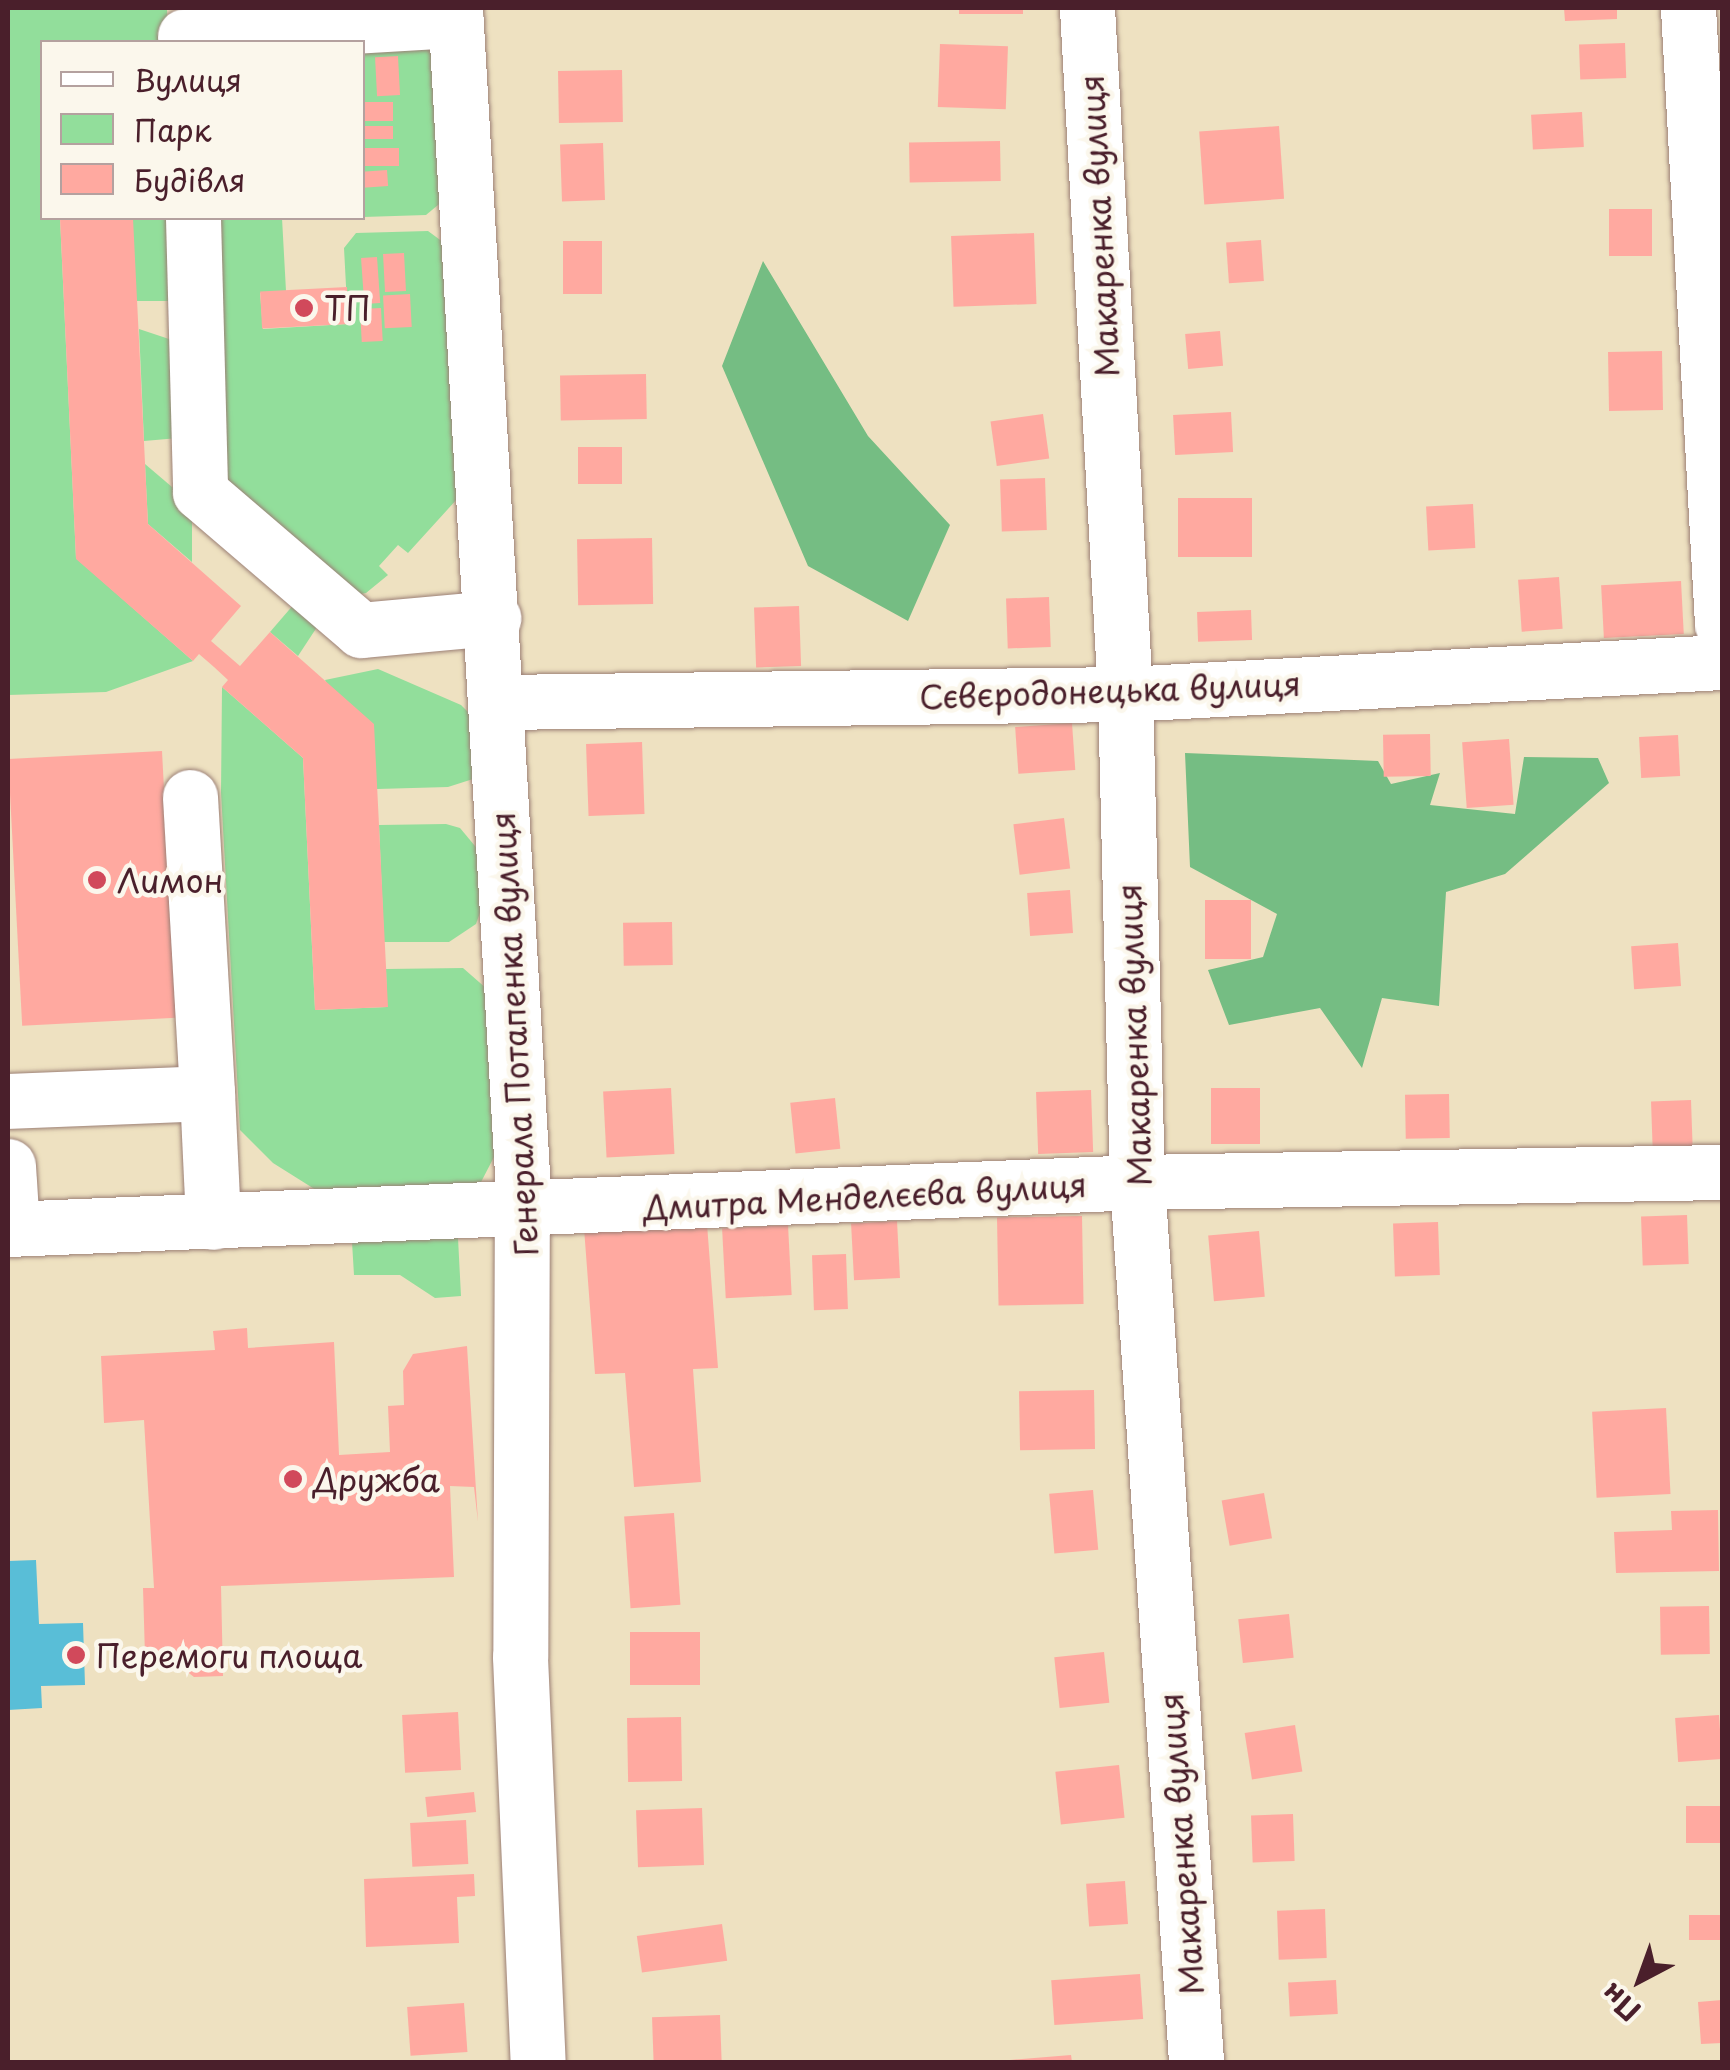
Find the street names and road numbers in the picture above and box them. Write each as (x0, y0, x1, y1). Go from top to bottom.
street label: Макаренка вулиця (1072, 73, 1126, 379)
street label: Сєвєродонецька вулиця (918, 664, 1302, 716)
street label: Генерала Потапенка вулиця (483, 808, 545, 1260)
street label: Макаренка вулиця (1109, 882, 1159, 1188)
street label: Дмитра Менделєєва вулиця (641, 1165, 1089, 1227)
street label: Макаренка вулиця (1151, 1690, 1211, 1998)

